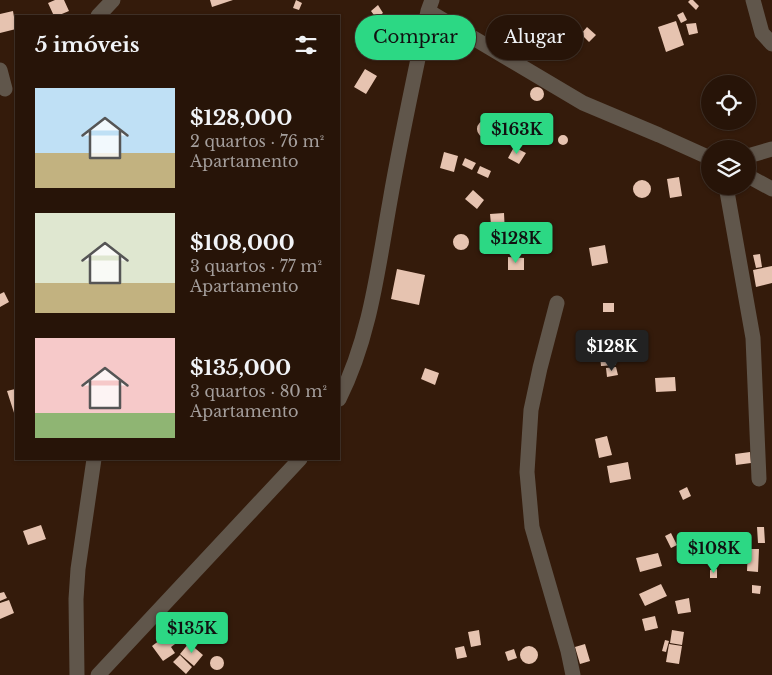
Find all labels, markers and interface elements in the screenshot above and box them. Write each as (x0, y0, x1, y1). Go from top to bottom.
chip: Comprar (355, 15, 476, 60)
chip: Alugar (486, 15, 583, 60)
icon: filters (292, 31, 320, 59)
text: 5 imóveis (35, 32, 140, 58)
map controls (701, 75, 756, 195)
button: locate (701, 75, 756, 130)
text: $128,000 (190, 105, 292, 131)
icon: home (75, 108, 135, 168)
pin: $163K (482, 112, 552, 155)
text: $163K (491, 119, 543, 139)
text: 2 quartos · 76 m² (190, 131, 324, 151)
button: layers (701, 140, 756, 195)
text: Apartamento (190, 151, 299, 171)
pin: $128K (481, 222, 551, 264)
text: $128K (490, 228, 542, 248)
text: $108,000 (190, 230, 295, 256)
icon: home (75, 233, 135, 293)
text: 3 quartos · 77 m² (190, 256, 322, 276)
text: Apartamento (190, 276, 299, 296)
pin: $128K (577, 330, 647, 372)
text: $128K (586, 336, 638, 356)
text: $135,000 (190, 355, 291, 381)
icon: home (75, 358, 135, 418)
text: 3 quartos · 80 m² (190, 381, 327, 401)
text: Apartamento (190, 401, 299, 421)
pin: $108K (679, 532, 749, 574)
text: $108K (688, 538, 740, 558)
pin: $135K (157, 612, 227, 654)
text: $135K (167, 618, 217, 638)

